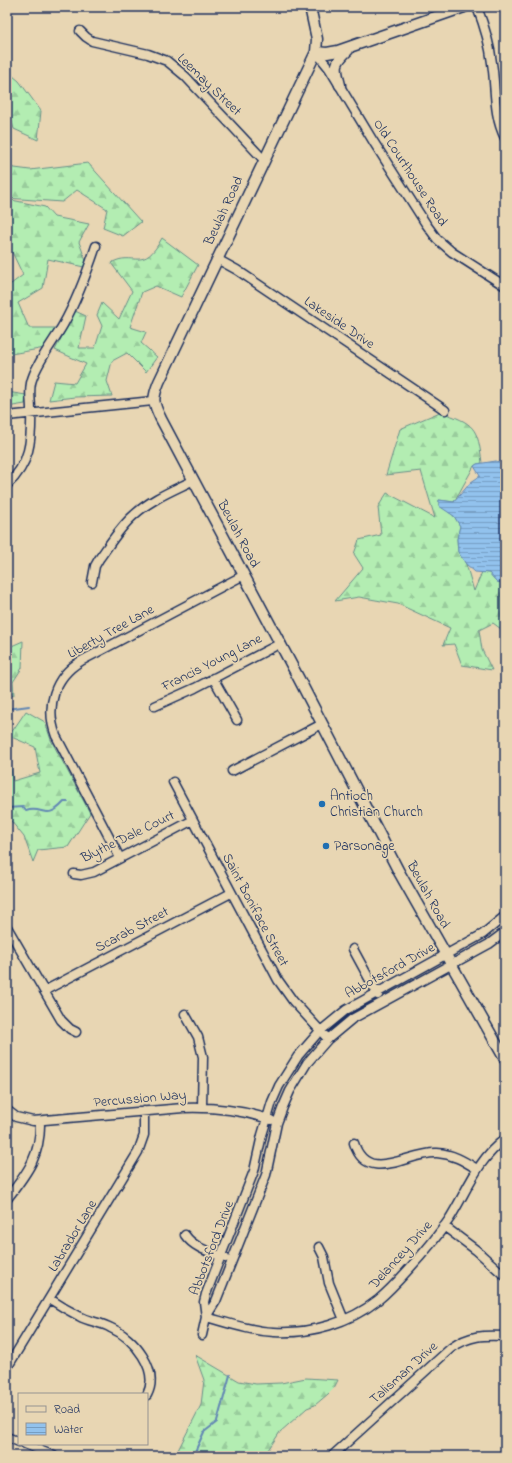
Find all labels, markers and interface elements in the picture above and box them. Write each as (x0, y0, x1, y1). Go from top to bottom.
street label: Leemay Street (171, 49, 246, 122)
street label: Old Courthouse Road (367, 115, 453, 231)
street label: Beulah Road (198, 173, 249, 250)
street label: Lakeside Drive (299, 291, 379, 355)
street label: Beulah Road (211, 495, 265, 572)
street label: Liberty Tree Lane (64, 599, 159, 665)
street label: Francis Young Lane (157, 628, 267, 699)
place label: Antioch Christian Church (330, 786, 423, 823)
marker: Antioch Christian Church (317, 799, 327, 809)
street label: Blythe Dale Court (77, 805, 179, 870)
place label: Parsonage (334, 836, 395, 858)
marker: Parsonage (321, 841, 331, 851)
street label: Saint Boniface Street (216, 850, 294, 971)
street label: Beulah Road (400, 857, 455, 933)
street label: Scarab Street (91, 902, 173, 958)
street label: Abbotsford Drive (341, 937, 439, 1004)
street label: Percussion Way (93, 1084, 187, 1114)
street label: Labrador Lane (43, 1195, 103, 1276)
street label: Abbotsford Drive (184, 1197, 240, 1298)
street label: Delancey Drive (364, 1215, 439, 1296)
street label: Talisman Drive (365, 1336, 443, 1409)
legend (18, 1393, 148, 1445)
text: Road (54, 1401, 80, 1419)
text: Water (54, 1421, 83, 1439)

